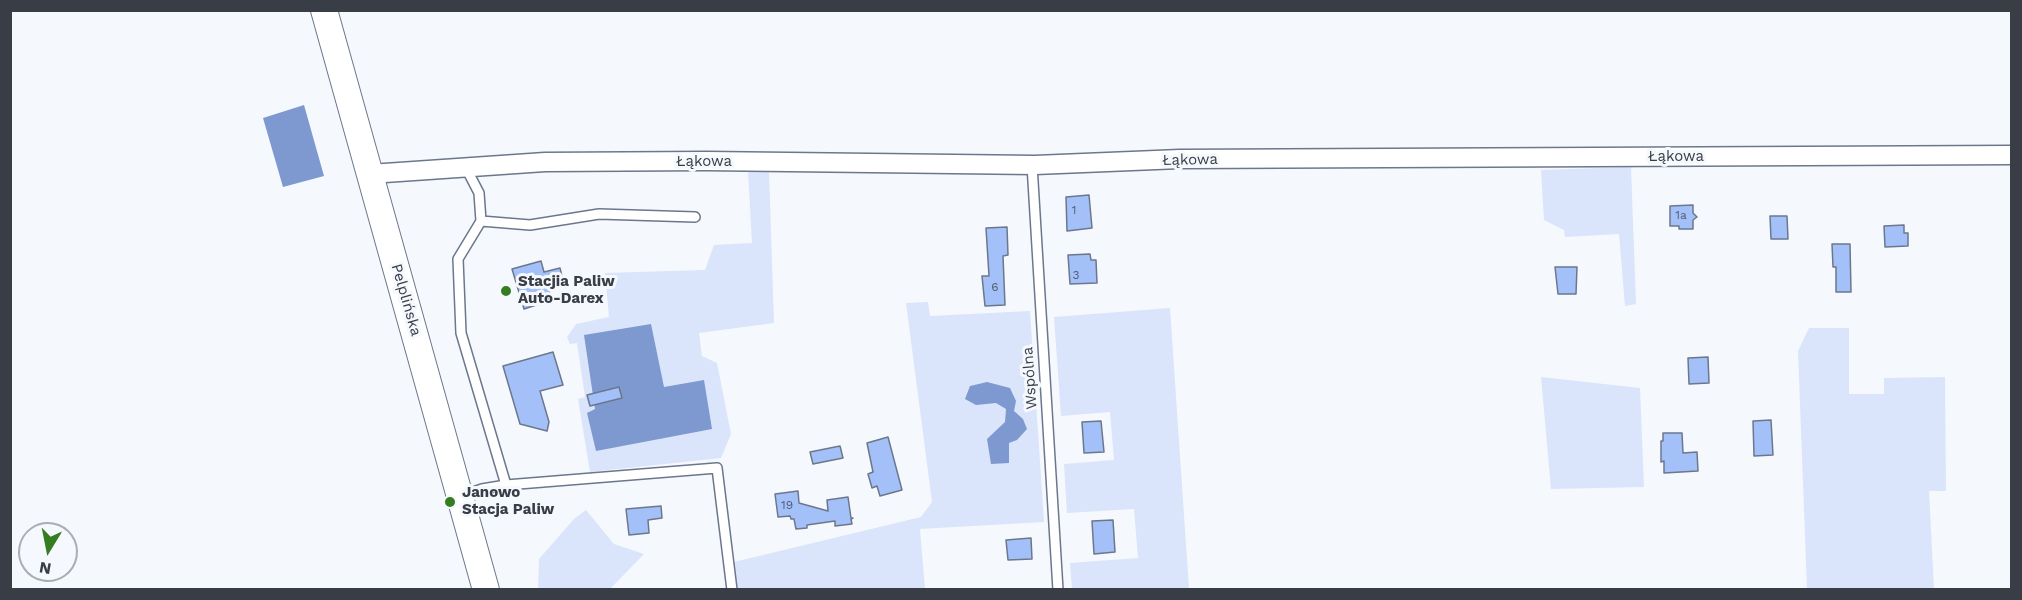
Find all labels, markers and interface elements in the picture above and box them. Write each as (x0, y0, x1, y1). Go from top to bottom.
street label: Łąkowa (1648, 148, 1704, 166)
street label: Łąkowa (1162, 151, 1218, 169)
street label: Łąkowa (676, 153, 732, 171)
house number: 1 (1072, 203, 1076, 217)
house number: 1a (1675, 208, 1687, 222)
street label: Pelplińska (387, 262, 425, 338)
house number: 3 (1073, 268, 1079, 282)
place label: Stacjia Paliw Auto-Darex (518, 273, 615, 308)
house number: 6 (991, 280, 999, 294)
marker: Stacjia Paliw Auto-Darex (499, 284, 513, 298)
street label: Wspólna (1019, 346, 1041, 410)
place label: Janowo Stacja Paliw (462, 484, 554, 519)
marker: Janowo Stacja Paliw (443, 495, 457, 509)
house number: 19 (781, 498, 793, 512)
north arrow (18, 522, 78, 582)
text: N (38, 558, 53, 579)

